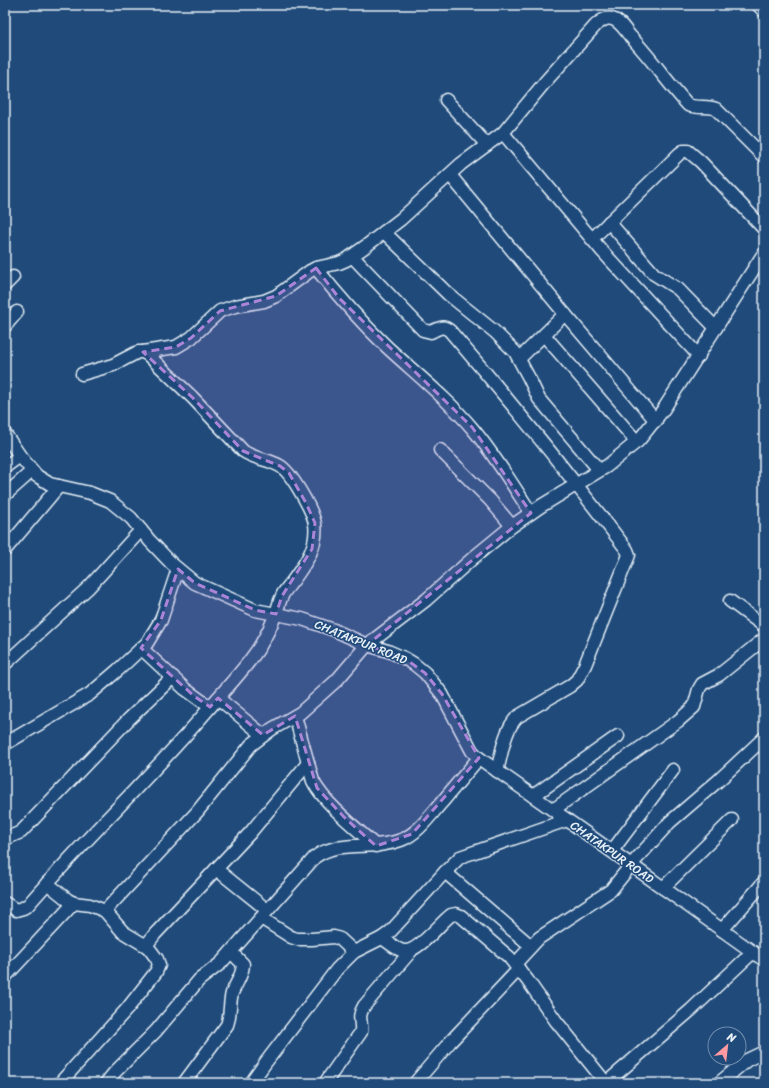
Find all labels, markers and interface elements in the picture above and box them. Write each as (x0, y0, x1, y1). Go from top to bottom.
street label: CHATAKPUR ROAD (311, 613, 412, 671)
street label: CHATAKPUR ROAD (565, 815, 659, 890)
north arrow (707, 1026, 747, 1066)
text: N (723, 1027, 740, 1048)

